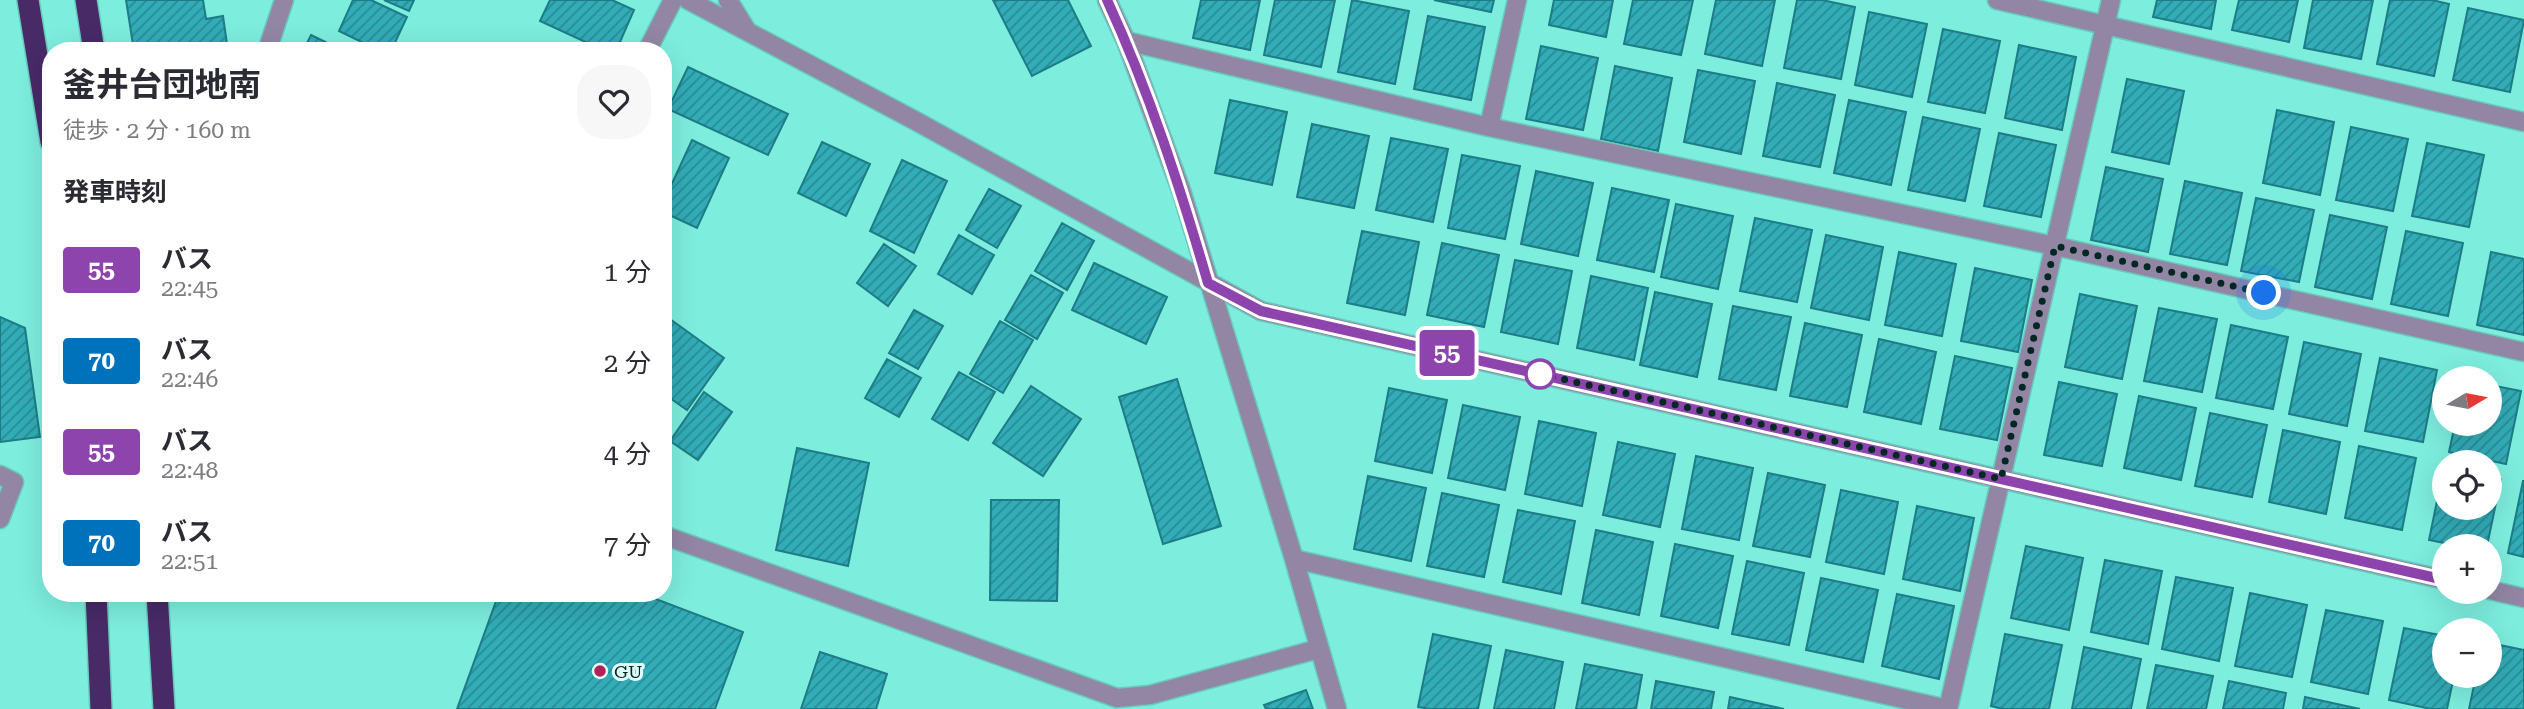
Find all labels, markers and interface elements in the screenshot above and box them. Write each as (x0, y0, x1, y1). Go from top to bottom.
text: 釜井台団地南 (63, 65, 261, 104)
button: heart (577, 65, 651, 139)
text: 徒歩 · 2 分 · 160 m (63, 117, 251, 144)
text: 発車時刻 (63, 177, 167, 207)
text: バス (161, 244, 213, 274)
text: 55 (88, 256, 115, 284)
text: 1 分 (604, 257, 651, 287)
text: 22:45 (161, 275, 218, 302)
your location (2246, 275, 2281, 310)
line badge: 55 (1416, 330, 1478, 376)
text: バス (161, 335, 213, 365)
text: 55 (1434, 339, 1460, 367)
text: 70 (88, 347, 115, 375)
text: 2 分 (604, 348, 651, 378)
unlabelled marker (1525, 359, 1555, 389)
text: 22:46 (161, 366, 218, 393)
north arrow (2432, 366, 2502, 436)
map controls (2432, 366, 2502, 688)
text: バス (161, 426, 213, 456)
text: 55 (88, 438, 115, 466)
text: 4 分 (604, 439, 651, 469)
button: locate (2432, 450, 2502, 520)
text: 22:48 (161, 457, 218, 484)
text: バス (161, 517, 213, 547)
text: 70 (88, 529, 115, 557)
text: 7 分 (604, 530, 651, 560)
button: + (2432, 534, 2502, 604)
text: 22:51 (161, 548, 218, 575)
button: − (2432, 618, 2502, 688)
place label: GU (614, 661, 643, 682)
marker: GU (592, 663, 608, 679)

